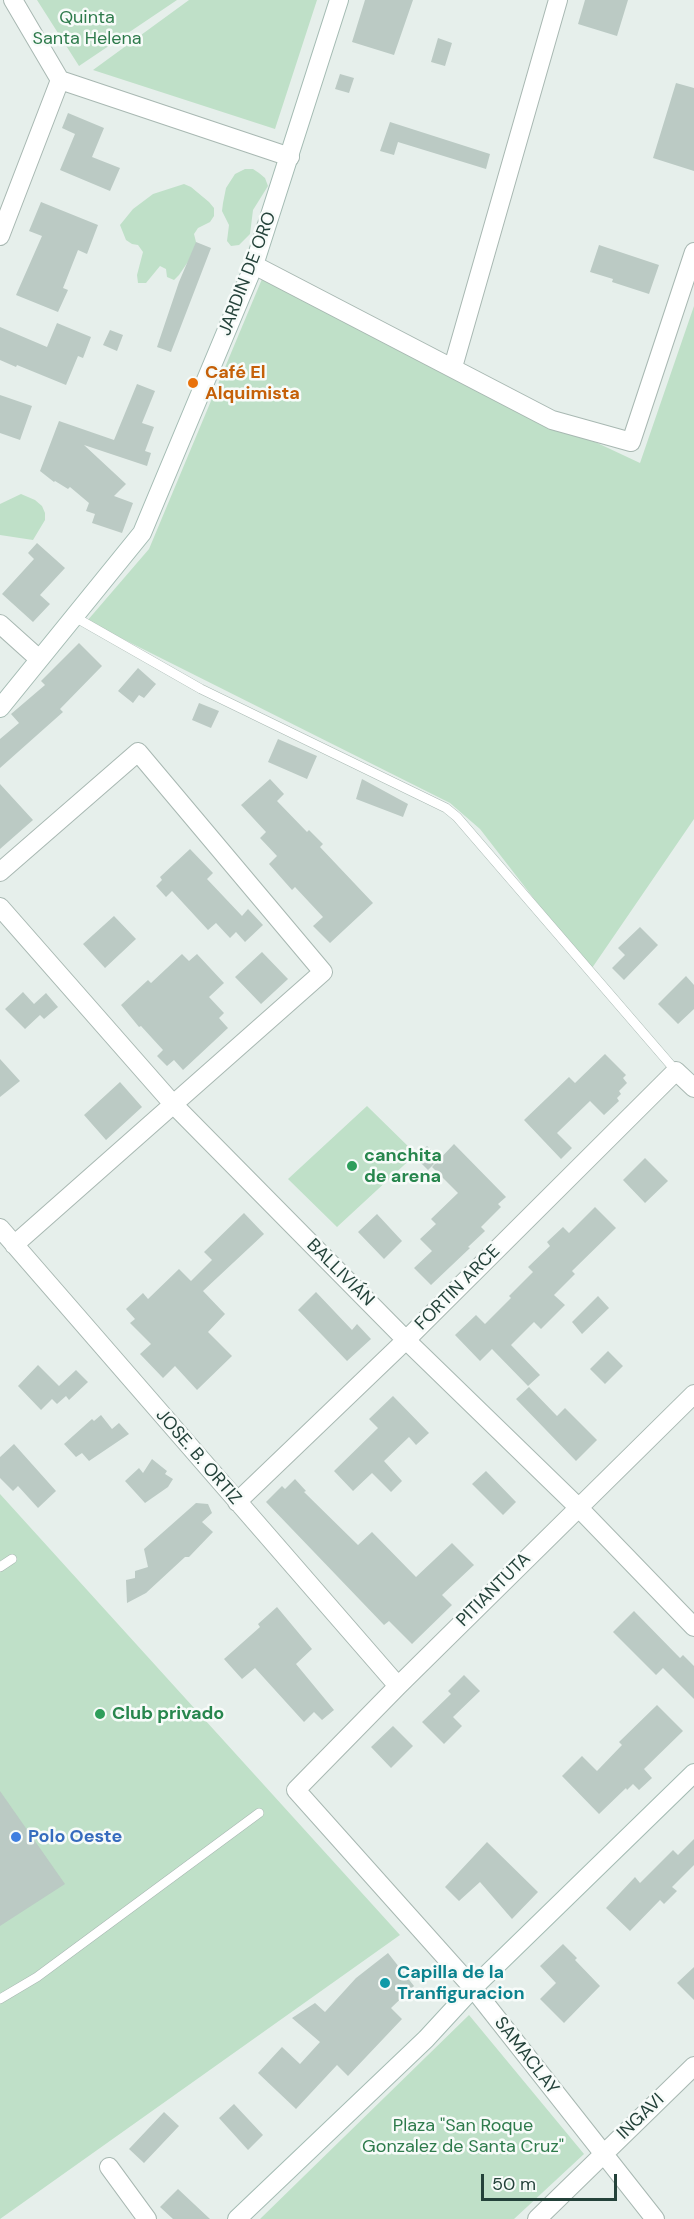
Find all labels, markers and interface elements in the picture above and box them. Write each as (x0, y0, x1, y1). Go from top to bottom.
park label: Quinta Santa Helena (32, 7, 142, 50)
street label: JARDIN DE ORO (214, 209, 282, 339)
place label: Café El Alquimista (205, 362, 300, 404)
marker: Café El Alquimista (186, 376, 200, 390)
place label: canchita de arena (364, 1145, 442, 1188)
marker: canchita de arena (345, 1159, 359, 1173)
street label: BALLIVIÁN (302, 1235, 378, 1311)
street label: FORTIN ARCE (411, 1241, 505, 1335)
street label: JOSE. B. ORTIZ (151, 1405, 245, 1509)
street label: PITIANTUTA (452, 1548, 536, 1632)
place label: Club privado (112, 1703, 224, 1725)
marker: Club privado (93, 1707, 107, 1721)
place label: Polo Oeste (28, 1826, 122, 1848)
marker: Polo Oeste (9, 1830, 23, 1844)
place label: Capilla de la Tranfiguracion (397, 1962, 525, 2004)
marker: Capilla de la Tranfiguracion (378, 1976, 392, 1990)
street label: SAMACLAY (489, 2013, 563, 2099)
street label: INGAVI (613, 2090, 669, 2144)
park label: Plaza "San Roque Gonzalez de Santa Cruz" (362, 2115, 564, 2158)
scale bar (484, 2162, 620, 2200)
text: 50 m (492, 2172, 536, 2196)

